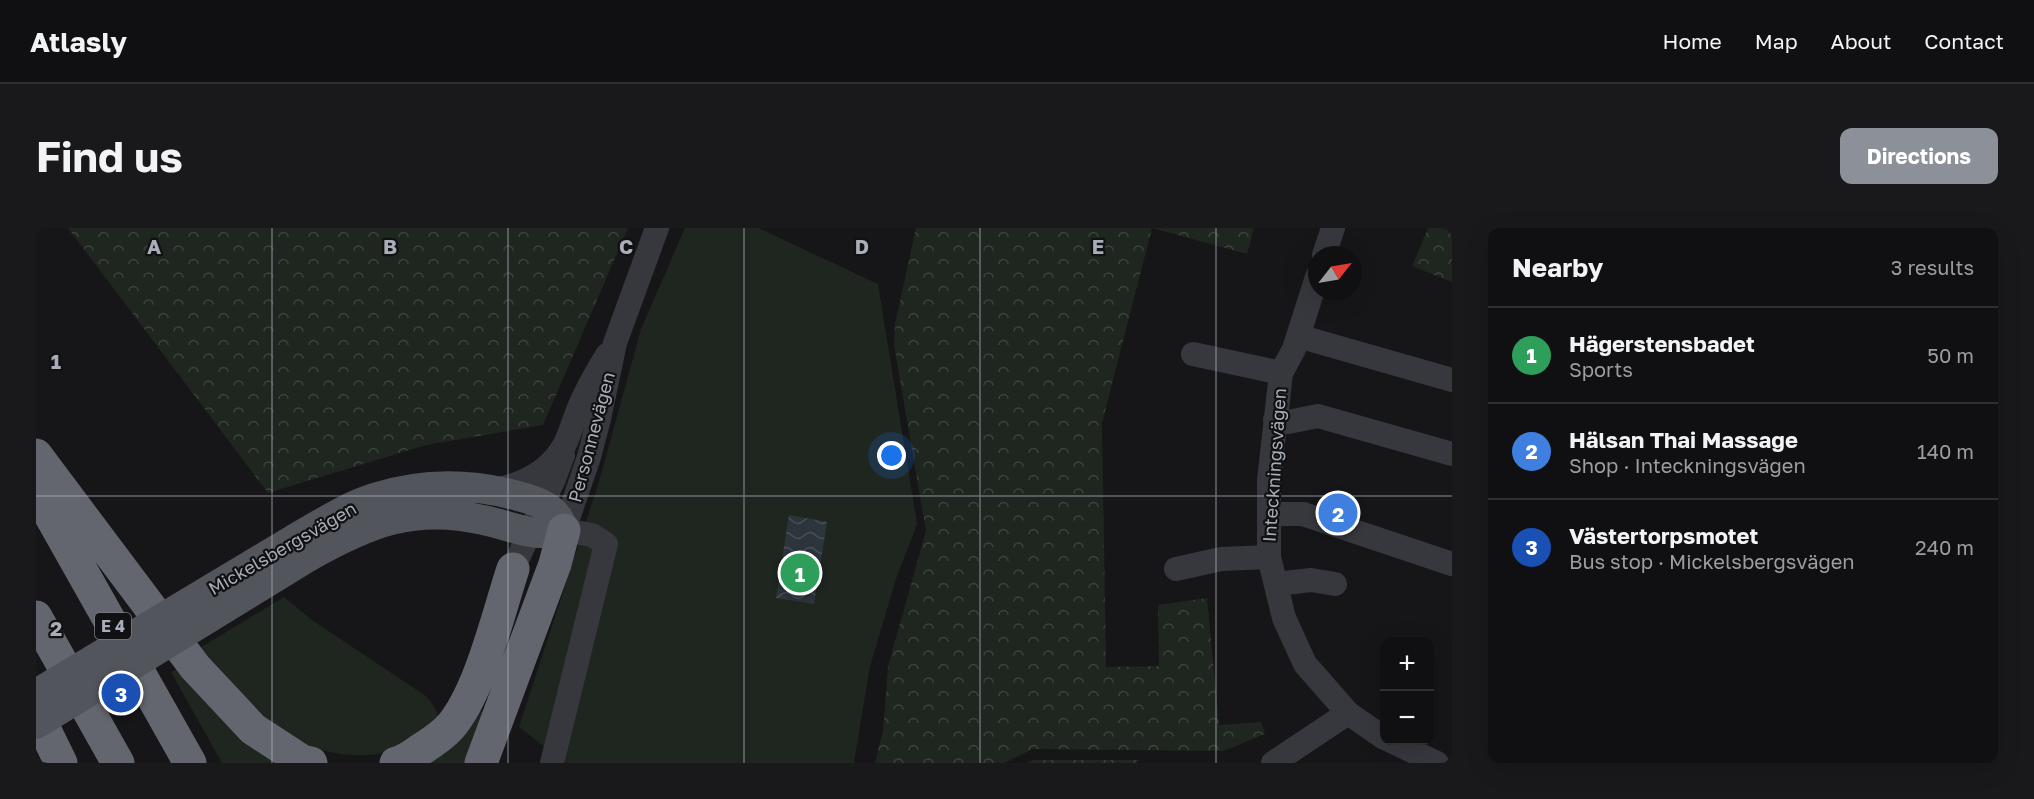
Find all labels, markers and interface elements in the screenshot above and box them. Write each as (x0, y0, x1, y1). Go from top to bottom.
text: Atlasly (30, 25, 127, 58)
text: Home (1662, 28, 1722, 54)
text: Map (1755, 28, 1798, 54)
text: About (1831, 28, 1891, 54)
text: Contact (1924, 28, 2004, 54)
button: Directions (1840, 128, 1998, 184)
text: Find us (36, 131, 183, 181)
text: A (147, 234, 161, 258)
text: B (383, 234, 397, 258)
text: C (619, 234, 633, 258)
text: D (855, 234, 869, 258)
text: E (1092, 234, 1104, 258)
north arrow (1308, 246, 1362, 300)
text: Nearby (1512, 252, 1603, 283)
text: 3 results (1891, 255, 1974, 279)
text: Hägerstensbadet (1569, 330, 1755, 357)
text: 1 (1526, 343, 1537, 367)
text: 50 m (1927, 343, 1974, 367)
text: 1 (51, 349, 61, 373)
text: Sports (1569, 357, 1633, 381)
street label: Personnevägen (563, 369, 619, 505)
street label: Inteckningsvägen (1258, 387, 1290, 543)
text: Hälsan Thai Massage (1569, 426, 1798, 453)
text: 2 (1525, 439, 1538, 463)
text: 140 m (1917, 439, 1974, 463)
your location (877, 441, 906, 470)
text: Shop · Inteckningsvägen (1569, 453, 1806, 477)
pin: 2 (1318, 490, 1358, 536)
street label: Mickelsbergsvägen (204, 497, 360, 599)
text: Västertorpsmotet (1569, 522, 1758, 549)
text: 3 (1525, 535, 1538, 559)
text: 240 m (1915, 535, 1974, 559)
text: Bus stop · Mickelsbergsvägen (1569, 549, 1855, 573)
pin: 1 (780, 550, 819, 596)
road number: E 4 (95, 613, 131, 639)
text: 2 (50, 616, 62, 640)
map controls (1380, 637, 1434, 745)
button: + (1380, 637, 1434, 691)
pin: 3 (102, 670, 140, 716)
button: − (1380, 691, 1434, 745)

